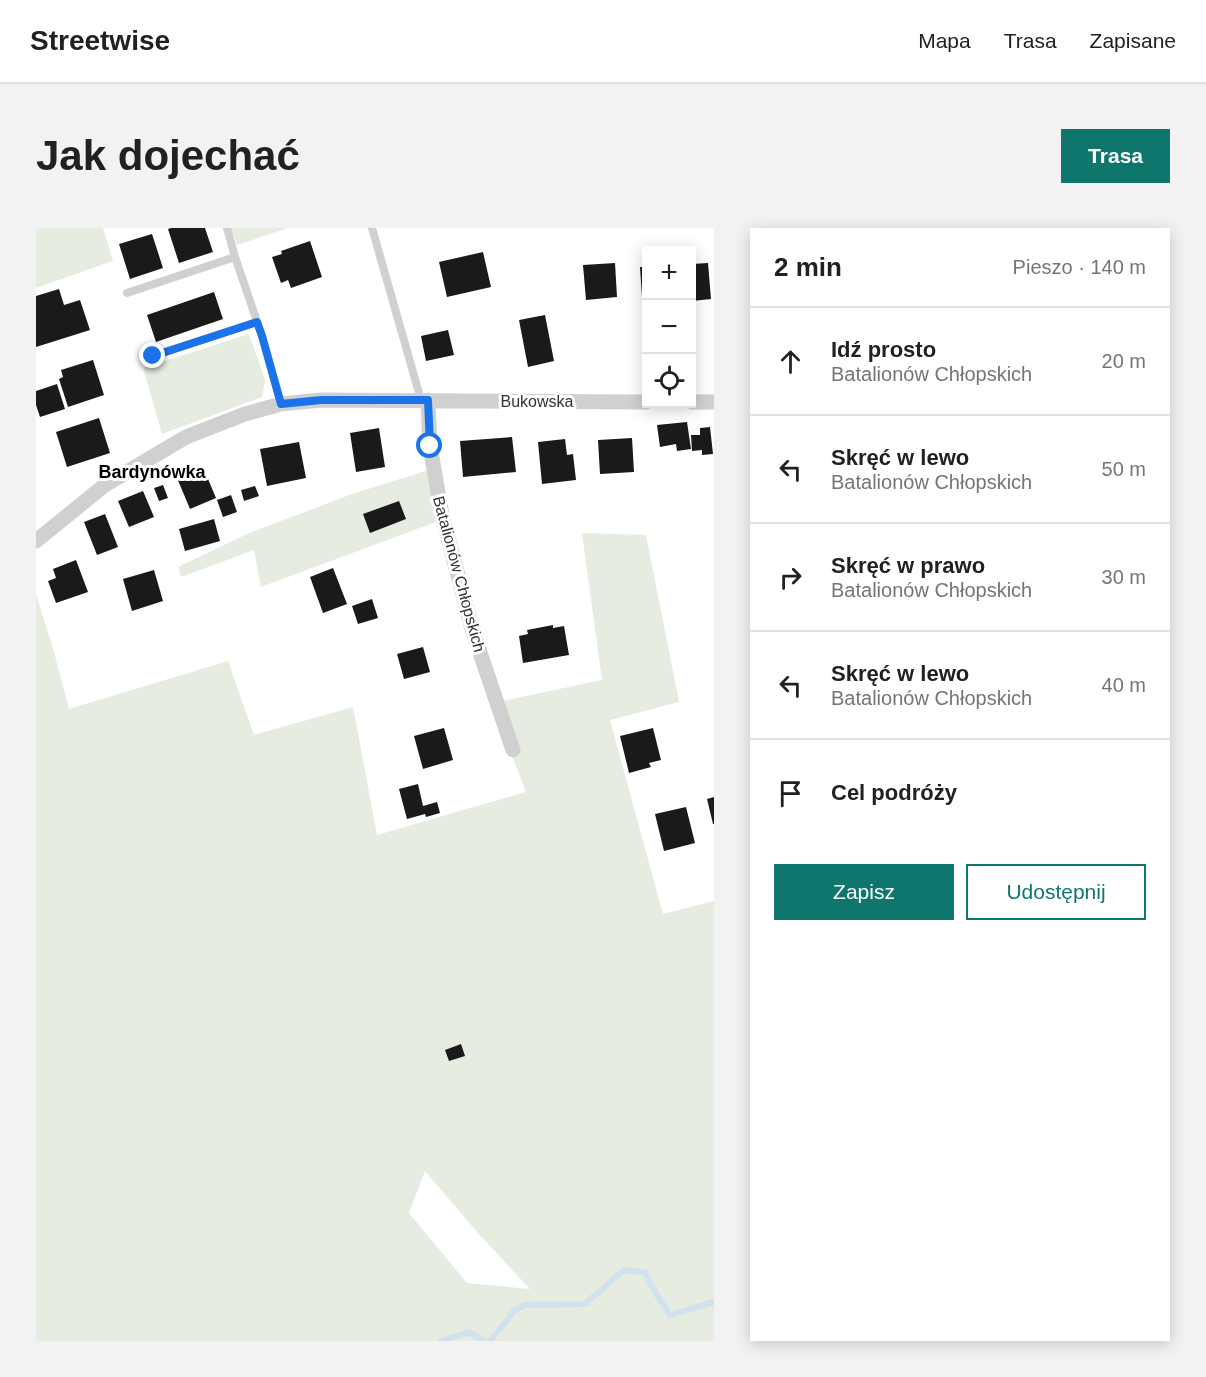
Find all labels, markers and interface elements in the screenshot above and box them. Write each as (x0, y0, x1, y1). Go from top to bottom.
text: Streetwise (30, 25, 170, 56)
text: Mapa (918, 29, 971, 52)
text: Trasa (1004, 29, 1057, 52)
text: Zapisane (1090, 29, 1176, 52)
button: Trasa (1061, 129, 1170, 183)
text: Jak dojechać (36, 132, 300, 179)
map controls (642, 246, 696, 408)
button: + (642, 246, 696, 300)
text: 2 min (774, 252, 842, 282)
text: Pieszo · 140 m (1013, 256, 1146, 278)
button: − (642, 300, 696, 354)
text: Idź prosto (831, 337, 936, 362)
route end (139, 342, 165, 368)
icon: ahead (774, 345, 807, 378)
text: 20 m (1102, 350, 1146, 372)
button: locate (642, 354, 696, 408)
text: Batalionów Chłopskich (831, 363, 1032, 385)
street label: Bukowska (501, 393, 574, 410)
route start (416, 432, 442, 458)
text: Skręć w lewo (831, 445, 969, 470)
icon: left (774, 453, 807, 486)
text: 50 m (1102, 458, 1146, 480)
district label: Bardynówka (98, 462, 206, 482)
text: Batalionów Chłopskich (831, 471, 1032, 493)
street label: Batalionów Chłopskich (430, 494, 488, 654)
text: Skręć w prawo (831, 553, 985, 578)
icon: right (774, 561, 807, 594)
text: 30 m (1102, 566, 1146, 588)
text: Batalionów Chłopskich (831, 579, 1032, 601)
text: Skręć w lewo (831, 661, 969, 686)
icon: left (774, 669, 807, 702)
text: 40 m (1102, 674, 1146, 696)
text: Batalionów Chłopskich (831, 687, 1032, 709)
icon: arrive (774, 777, 807, 810)
text: Cel podróży (831, 780, 957, 805)
button: Zapisz (774, 864, 954, 920)
button: Udostępnij (966, 864, 1146, 920)

